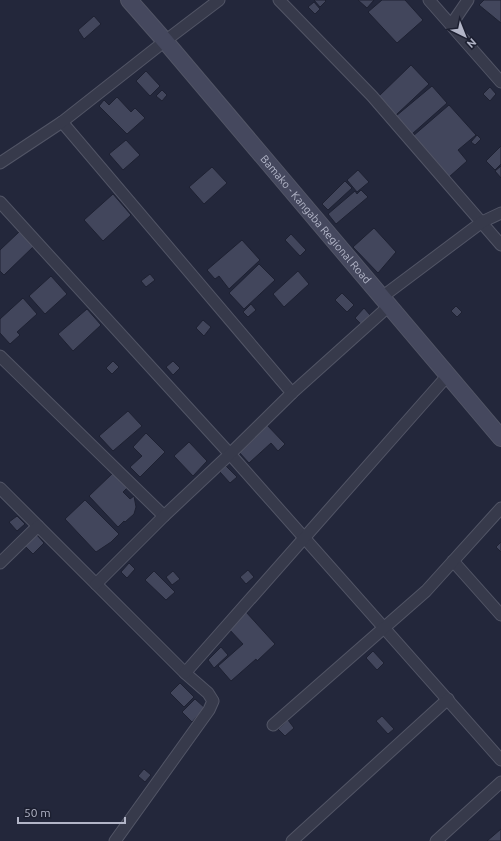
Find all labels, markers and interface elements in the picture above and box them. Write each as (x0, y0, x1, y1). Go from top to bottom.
north arrow (445, 16, 485, 56)
text: N (465, 36, 479, 51)
street label: Bamako - Kangaba Regional Road (258, 153, 373, 286)
scale bar (18, 799, 125, 825)
text: 50 m (24, 806, 51, 819)

